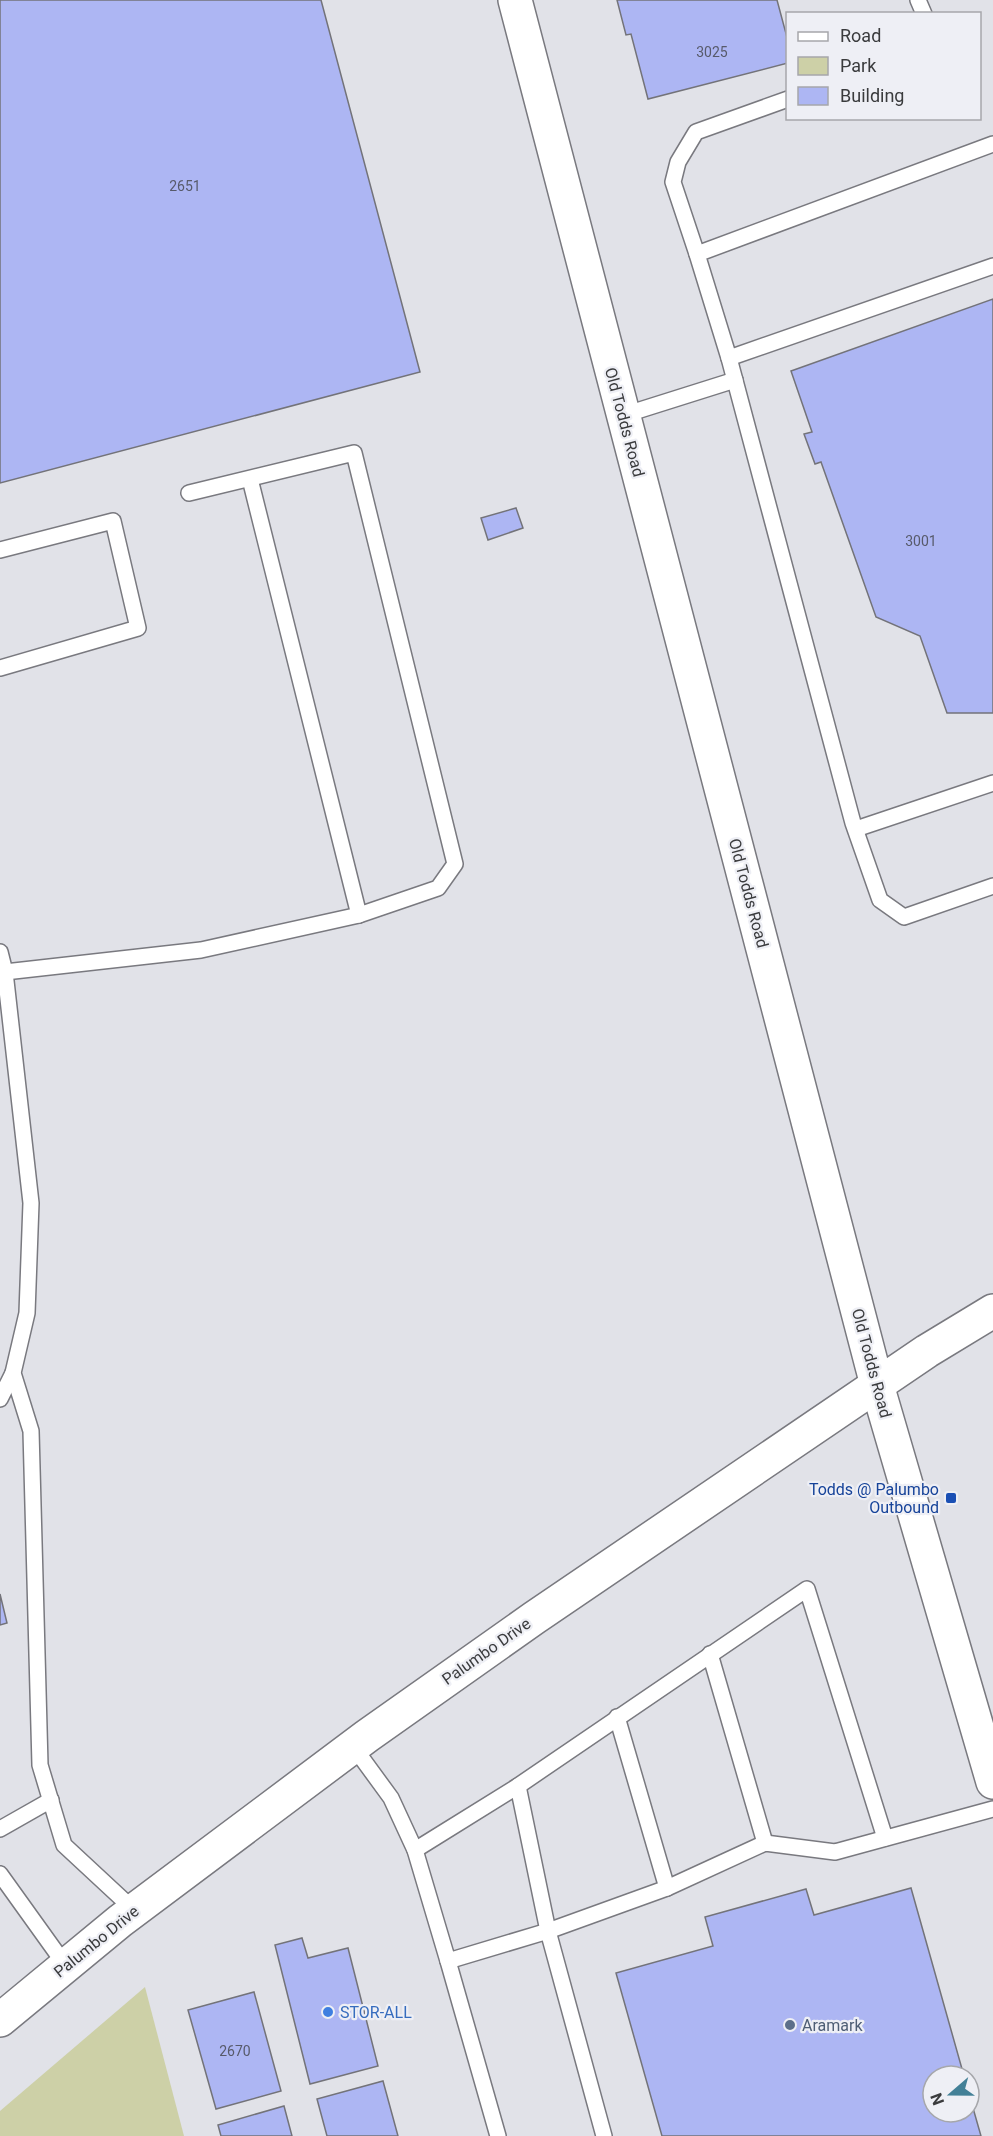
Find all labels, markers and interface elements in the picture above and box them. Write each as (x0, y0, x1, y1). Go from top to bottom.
legend (786, 12, 981, 120)
text: Road (840, 25, 881, 46)
house number: 3025 (696, 44, 728, 60)
text: Park (840, 55, 877, 76)
text: Building (840, 85, 904, 106)
house number: 2651 (169, 178, 201, 194)
street label: Old Todds Road (601, 365, 648, 479)
house number: 3001 (905, 533, 937, 549)
street label: Old Todds Road (725, 836, 772, 950)
street label: Old Todds Road (848, 1306, 895, 1420)
place label: Todds @ Palumbo Outbound (809, 1480, 939, 1517)
marker: Todds @ Palumbo Outbound (944, 1491, 958, 1505)
street label: Palumbo Drive (438, 1614, 534, 1689)
street label: Palumbo Drive (50, 1901, 143, 1981)
place label: STOR-ALL (340, 2003, 412, 2022)
marker: STOR-ALL (321, 2005, 335, 2019)
place label: Aramark (802, 2016, 863, 2035)
marker: Aramark (783, 2018, 797, 2032)
house number: 2670 (219, 2043, 251, 2059)
north arrow (921, 2064, 981, 2124)
text: N (927, 2090, 948, 2108)

